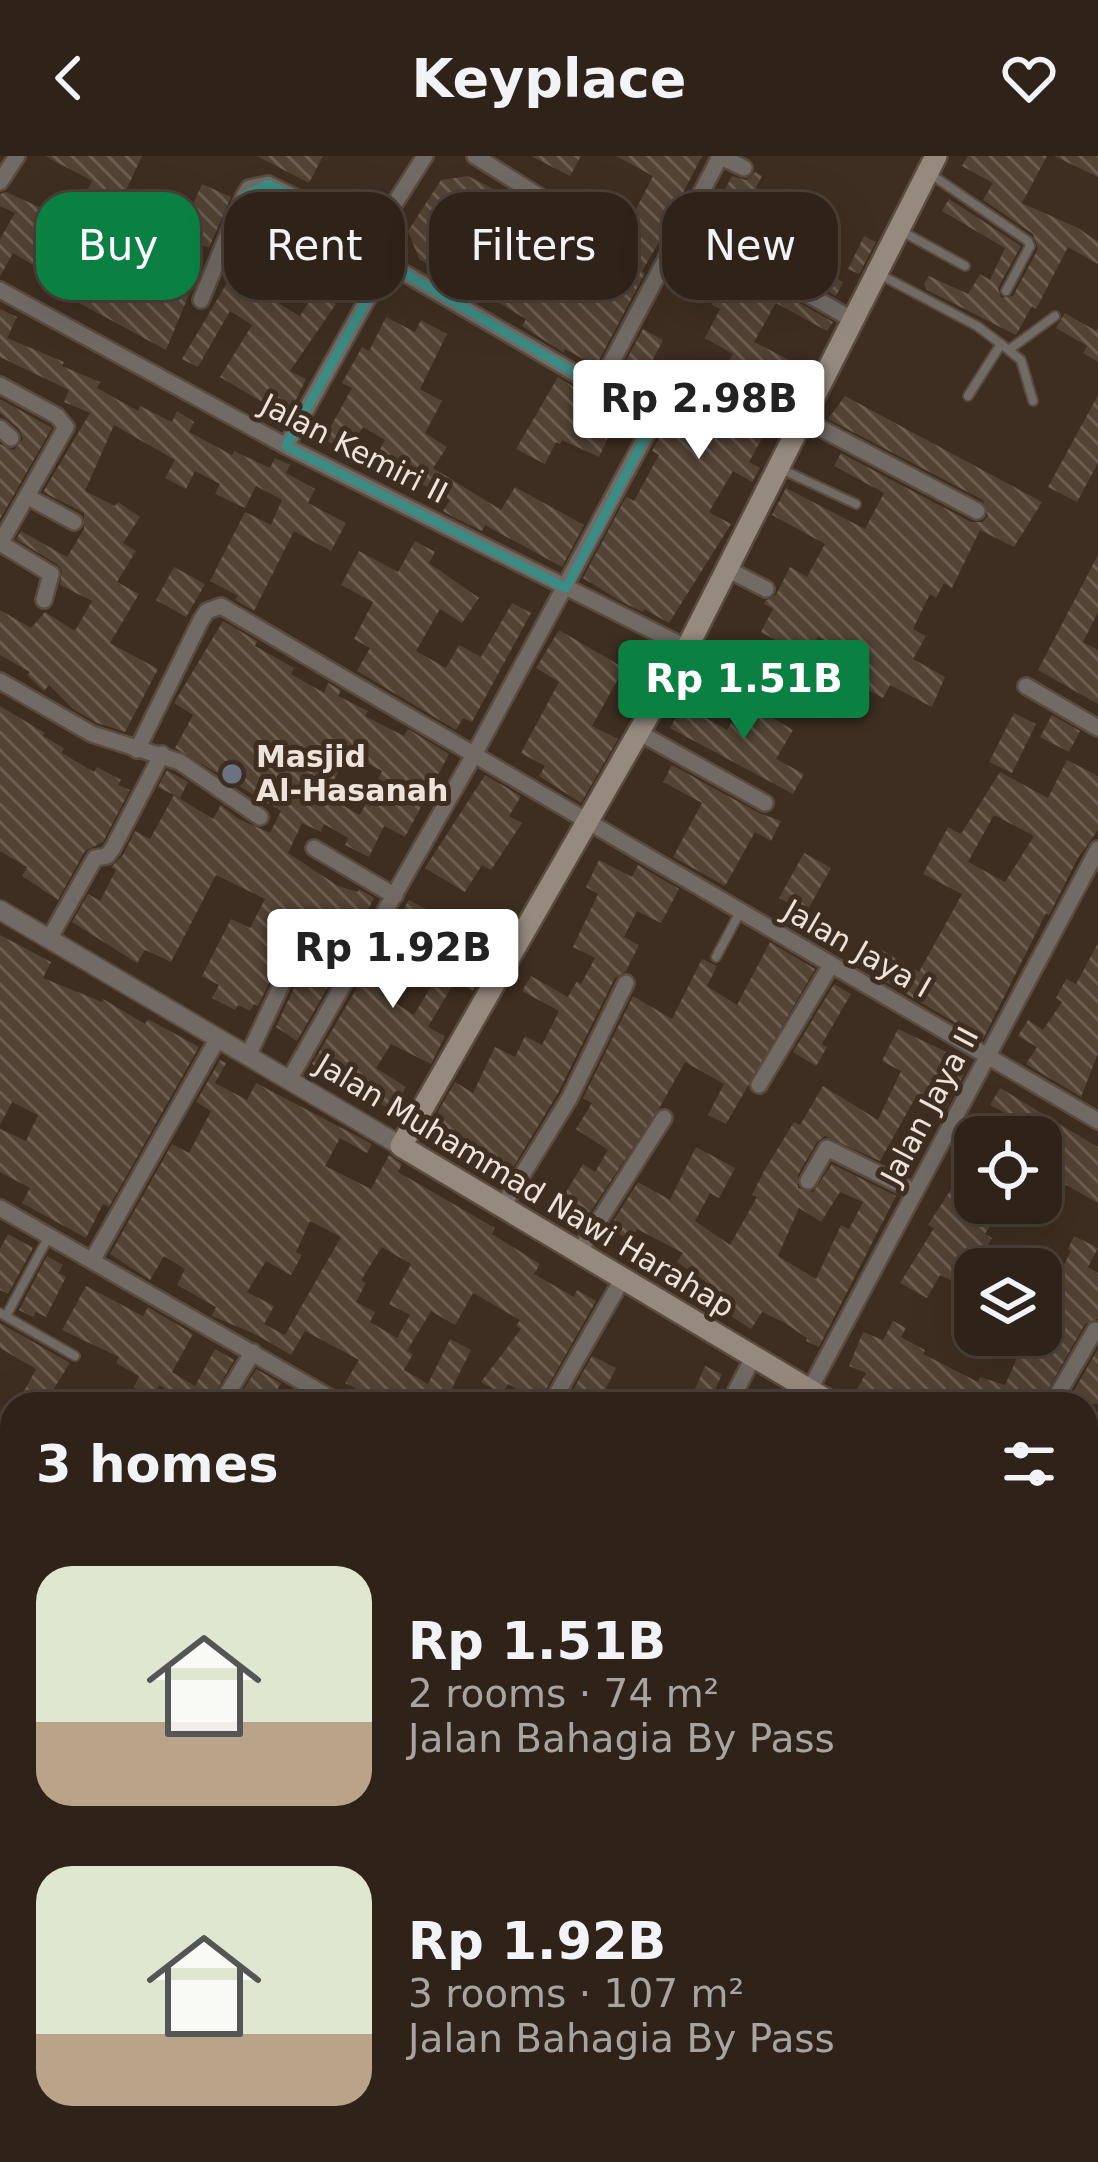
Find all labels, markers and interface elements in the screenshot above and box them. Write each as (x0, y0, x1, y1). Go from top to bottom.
icon: back (36, 45, 102, 111)
icon: heart (996, 45, 1062, 111)
text: Keyplace (412, 47, 686, 110)
chip: Buy (36, 192, 200, 300)
chip: Rent (224, 192, 405, 300)
chip: Filters (429, 192, 638, 300)
chip: New (662, 192, 838, 300)
pin: Rp 2.98B (575, 360, 823, 462)
text: Rp 2.98B (600, 376, 798, 421)
street label: Jalan Kemiri II (253, 386, 453, 511)
pin: Rp 1.51B (620, 640, 868, 742)
text: Rp 1.51B (645, 656, 843, 701)
place label: Masjid Al-Hasanah (256, 739, 448, 808)
marker: Masjid Al-Hasanah (219, 761, 245, 787)
street label: Jalan Jaya I (776, 891, 937, 1005)
pin: Rp 1.92B (269, 909, 517, 1011)
text: Rp 1.92B (294, 925, 492, 970)
street label: Jalan Jaya II (873, 1021, 986, 1192)
street label: Jalan Muhammad Nawi Harahap (308, 1046, 741, 1325)
map controls (954, 1116, 1062, 1356)
button: locate (954, 1116, 1062, 1224)
button: layers (954, 1248, 1062, 1356)
icon: filters (996, 1431, 1062, 1497)
text: 3 homes (36, 1435, 279, 1494)
text: Rp 1.51B (408, 1612, 666, 1671)
icon: home (132, 1614, 276, 1758)
text: 2 rooms · 74 m² (408, 1671, 719, 1716)
text: Jalan Bahagia By Pass (408, 1716, 835, 1761)
text: Rp 1.92B (408, 1912, 666, 1971)
icon: home (132, 1914, 276, 2058)
text: 3 rooms · 107 m² (408, 1971, 744, 2016)
text: Jalan Bahagia By Pass (408, 2016, 835, 2061)

